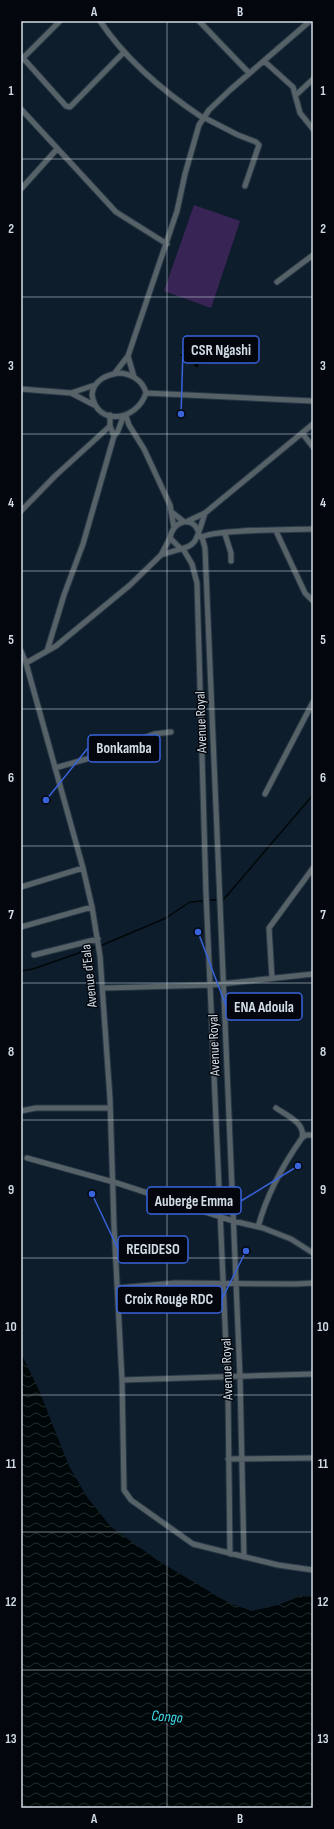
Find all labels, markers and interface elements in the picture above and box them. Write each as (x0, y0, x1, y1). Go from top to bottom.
text: A (90, 4, 98, 20)
text: B (237, 4, 243, 20)
text: 1 (8, 83, 14, 99)
text: 1 (320, 83, 326, 99)
text: 2 (8, 221, 14, 237)
text: 2 (320, 221, 326, 237)
callout: CSR Ngashi (183, 336, 259, 363)
text: CSR Ngashi (191, 341, 251, 360)
text: 3 (8, 358, 14, 374)
text: 3 (320, 358, 326, 374)
text: 4 (8, 495, 14, 511)
text: 4 (320, 495, 326, 511)
text: 5 (8, 632, 14, 648)
text: 5 (320, 632, 326, 648)
street label: Avenue Royal (191, 691, 211, 754)
callout: Bonkamba (88, 735, 160, 762)
text: Bonkamba (96, 739, 152, 758)
text: 6 (8, 770, 14, 786)
text: 6 (320, 770, 326, 786)
text: 7 (8, 907, 14, 923)
text: 7 (320, 907, 326, 923)
street label: Avenue d'Eala (77, 944, 101, 1009)
callout: ENA Adoula (226, 993, 302, 1020)
text: ENA Adoula (234, 998, 294, 1017)
street label: Avenue Royal (204, 1014, 224, 1077)
text: 8 (8, 1044, 14, 1060)
text: 8 (320, 1044, 326, 1060)
text: 9 (8, 1182, 14, 1198)
text: 9 (320, 1182, 326, 1198)
callout: Auberge Emma (147, 1187, 241, 1214)
text: Auberge Emma (154, 1192, 233, 1211)
callout: REGIDESO (118, 1236, 188, 1263)
text: REGIDESO (126, 1240, 180, 1259)
callout: Croix Rouge RDC (117, 1286, 222, 1313)
text: Croix Rouge RDC (125, 1290, 213, 1309)
text: 10 (5, 1319, 17, 1335)
text: 10 (317, 1319, 329, 1335)
street label: Avenue Royal (217, 1338, 237, 1401)
text: 11 (6, 1456, 16, 1472)
text: 11 (318, 1456, 328, 1472)
text: 12 (6, 1594, 17, 1610)
text: 12 (318, 1594, 329, 1610)
water label: Congo (150, 1706, 184, 1728)
text: 13 (6, 1731, 17, 1747)
text: 13 (318, 1731, 329, 1747)
text: A (90, 1811, 98, 1827)
text: B (237, 1811, 243, 1827)

